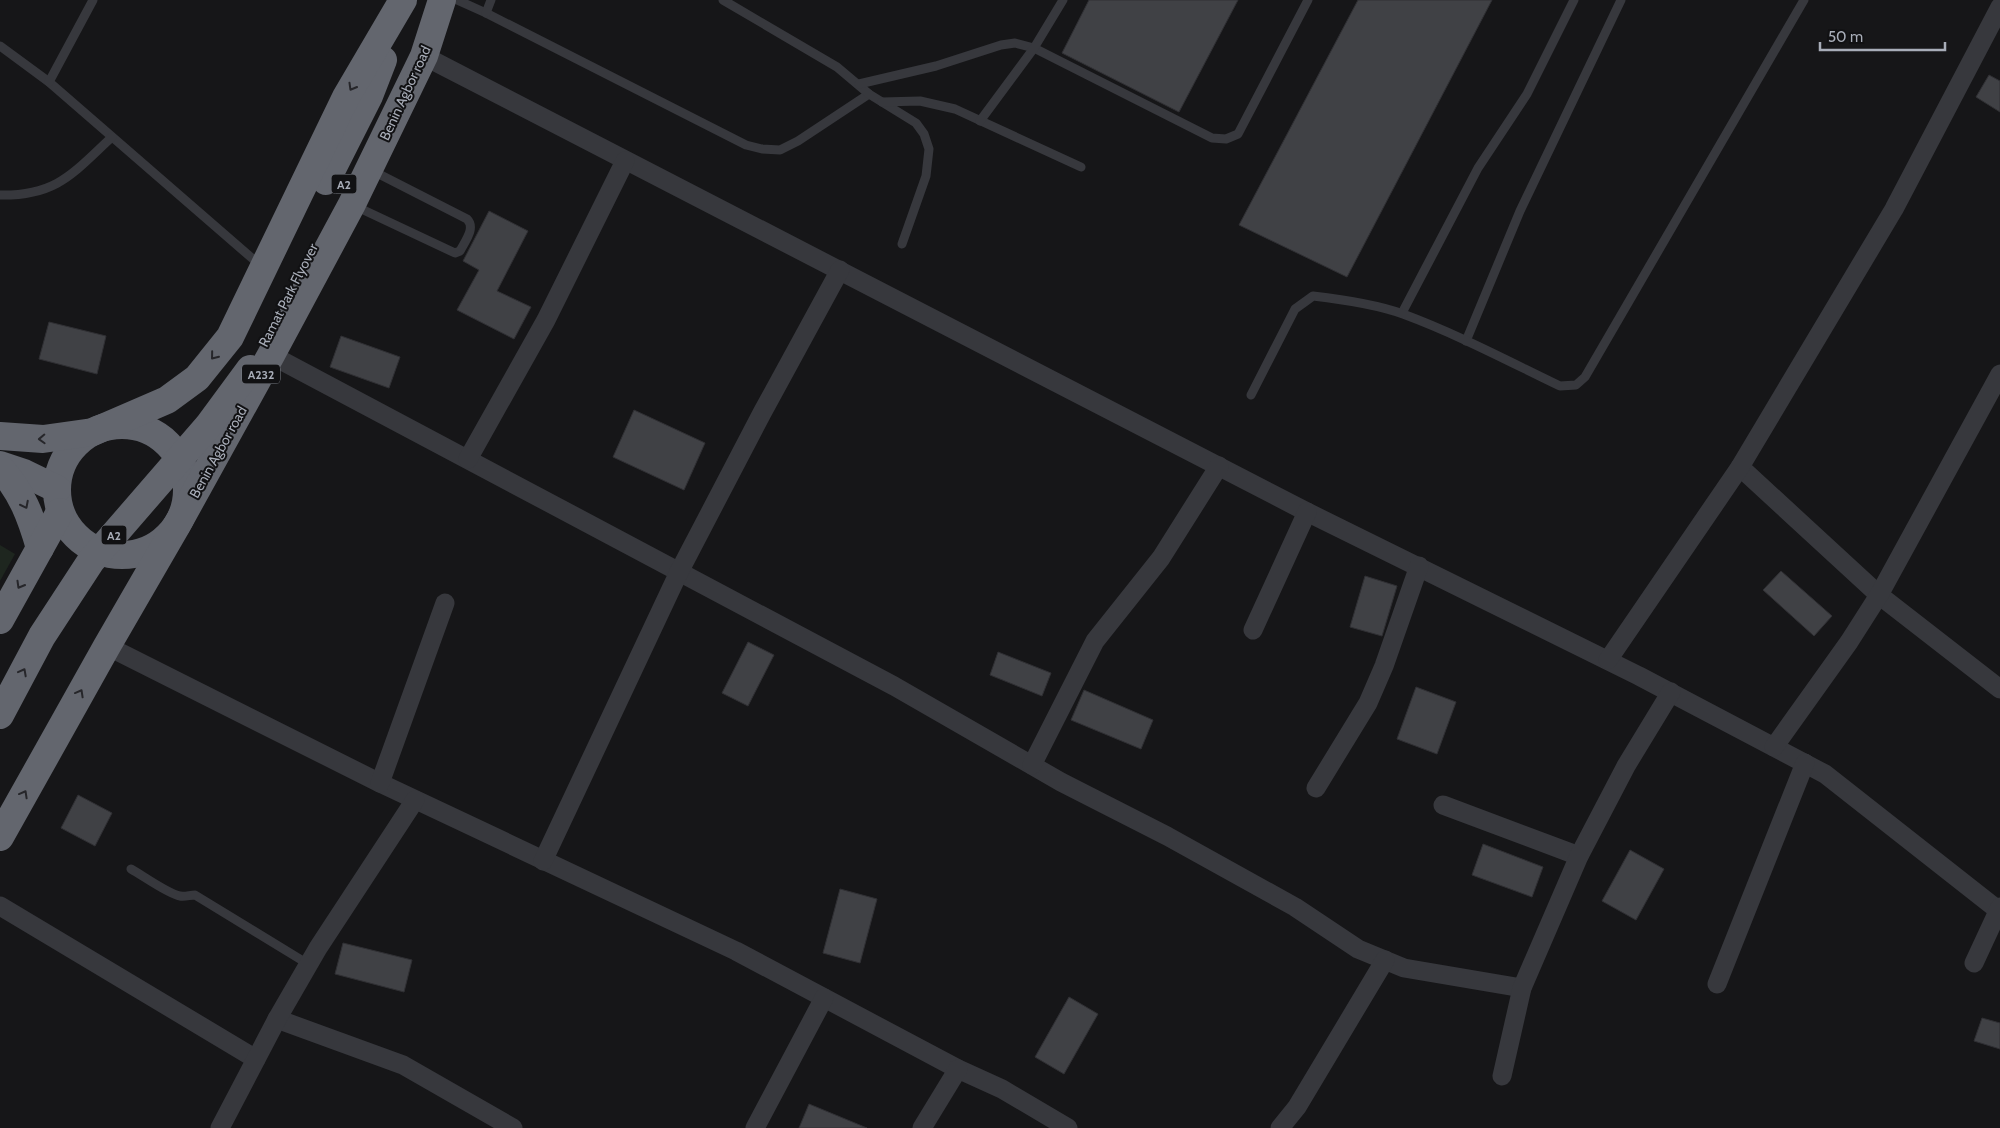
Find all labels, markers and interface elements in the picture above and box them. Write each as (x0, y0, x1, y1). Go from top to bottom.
scale bar (1820, 20, 1945, 52)
text: 50 m (1828, 28, 1863, 46)
street label: Benin Agbor road (375, 43, 435, 143)
one-way arrow (348, 82, 358, 91)
road number: A2 (332, 174, 356, 193)
street label: Ramat Park Flyover (254, 240, 322, 350)
one-way arrow (212, 350, 220, 359)
road number: A232 (242, 364, 280, 384)
street label: Benin Agbor road (185, 403, 251, 501)
one-way arrow (37, 433, 45, 444)
one-way arrow (19, 500, 29, 509)
road number: A2 (102, 526, 126, 544)
one-way arrow (16, 580, 26, 589)
one-way arrow (17, 668, 27, 677)
one-way arrow (74, 689, 84, 698)
one-way arrow (17, 791, 27, 800)

